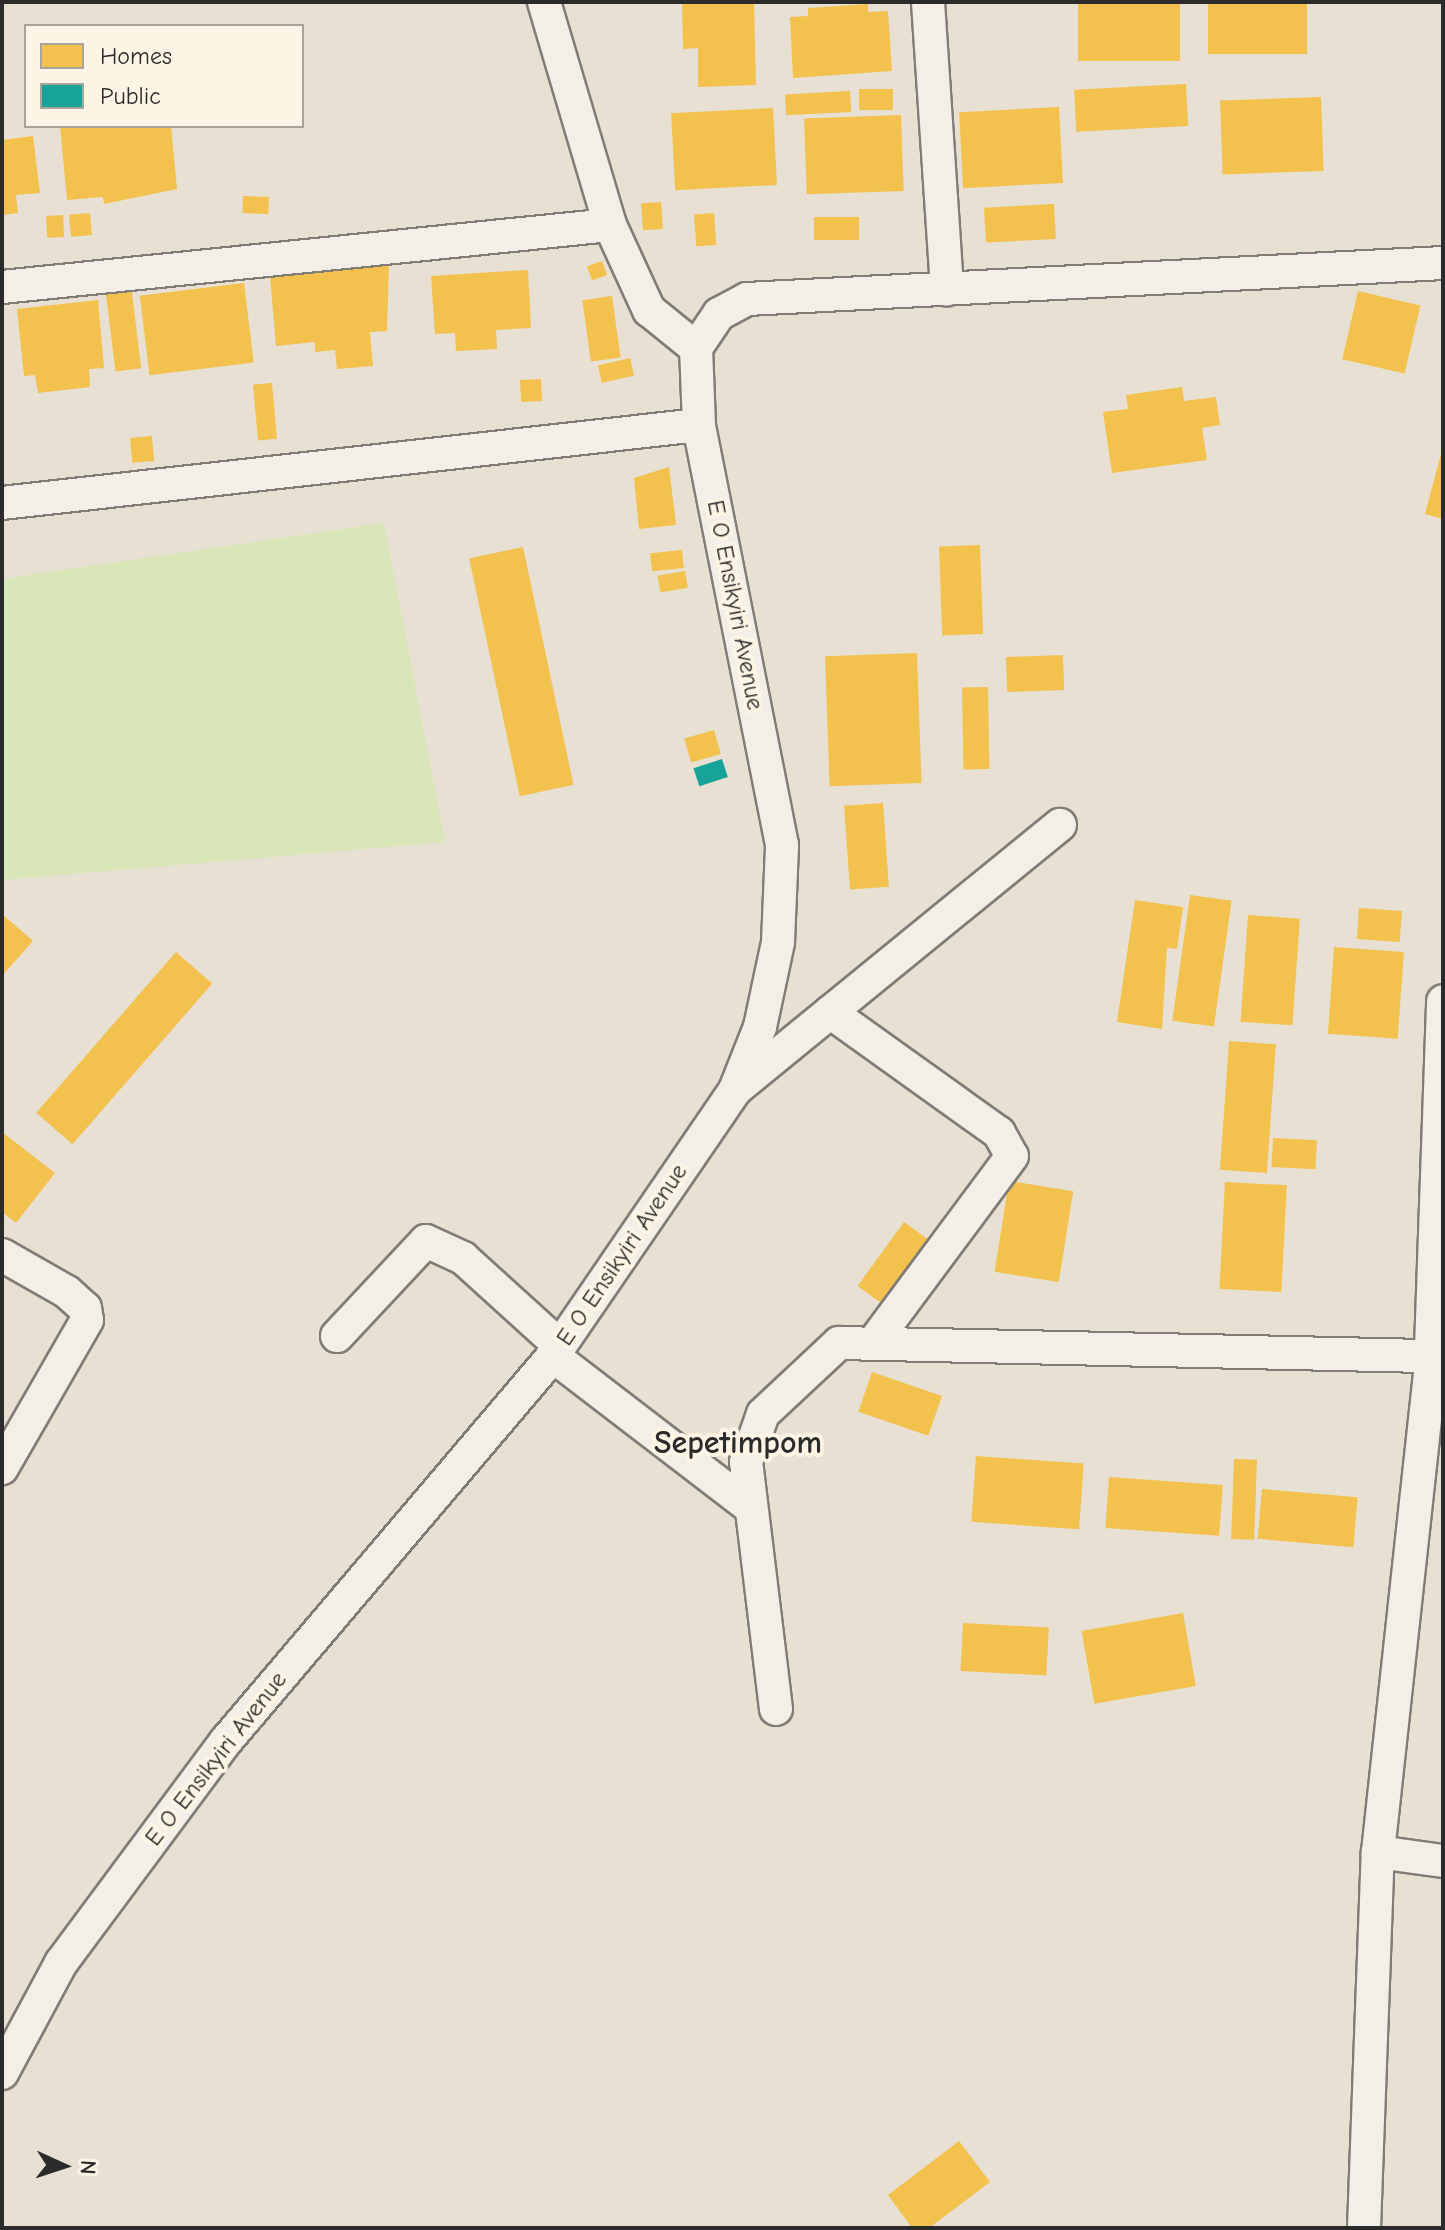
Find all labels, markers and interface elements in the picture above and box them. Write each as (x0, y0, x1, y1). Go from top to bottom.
legend (24, 24, 304, 128)
text: Homes (100, 42, 172, 70)
text: Public (100, 82, 161, 110)
street label: E O Ensikyiri Avenue (701, 498, 769, 712)
street label: E O Ensikyiri Avenue (551, 1159, 693, 1351)
district label: Sepetimpom (654, 1424, 822, 1462)
street label: E O Ensikyiri Avenue (139, 1666, 293, 1852)
north arrow (24, 2126, 104, 2206)
text: N (75, 2159, 101, 2175)

